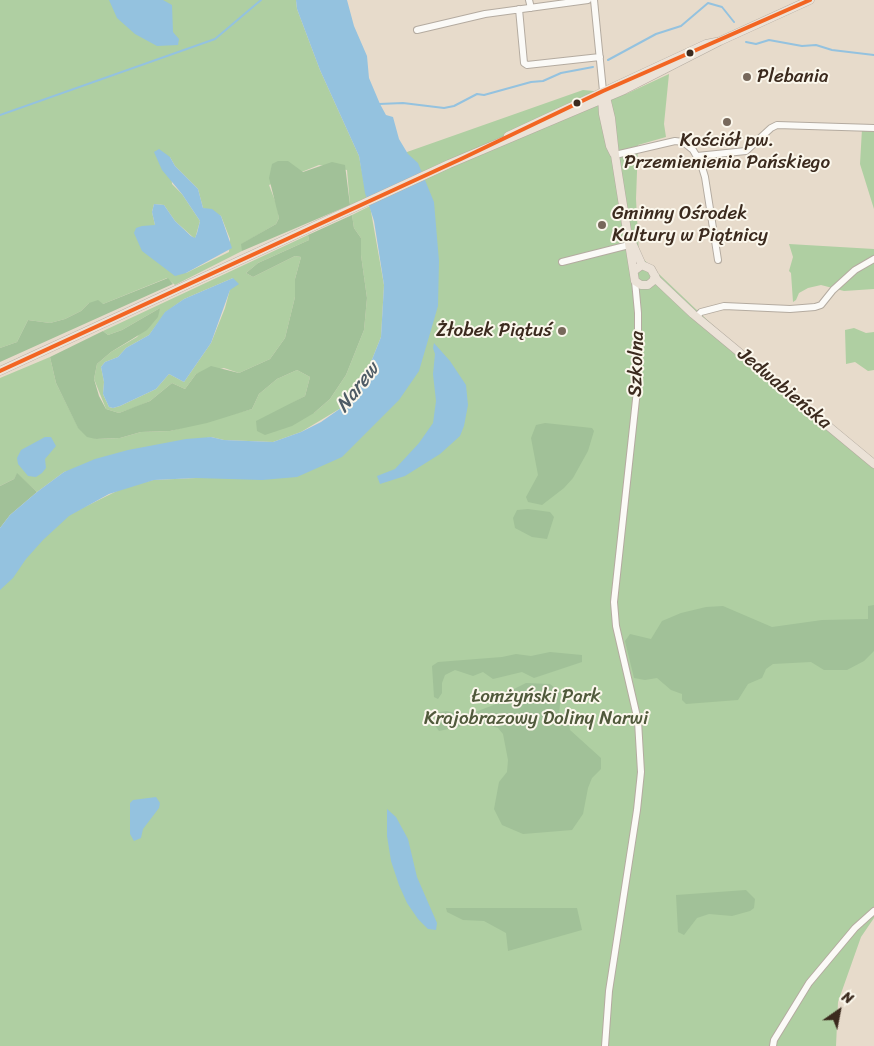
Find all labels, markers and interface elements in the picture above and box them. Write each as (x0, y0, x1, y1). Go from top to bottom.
unlabelled marker (685, 48, 695, 58)
place label: Plebania (757, 66, 828, 88)
marker: Plebania (741, 71, 753, 83)
unlabelled marker (572, 98, 582, 108)
marker: Kościół pw. Przemienienia Pańskiego (721, 116, 733, 128)
place label: Kościół pw. Przemienienia Pańskiego (624, 130, 830, 174)
place label: Gminny Ośrodek Kultury w Piątnicy (612, 203, 768, 247)
marker: Gminny Ośrodek Kultury w Piątnicy (596, 219, 608, 231)
place label: Żłobek Piątuś (436, 320, 552, 342)
marker: Żłobek Piątuś (556, 325, 568, 337)
street label: Szkolna (624, 331, 650, 397)
street label: Jedwabieńska (733, 343, 835, 435)
water label: Narew (331, 358, 385, 418)
park label: Łomżyński Park Krajobrazowy Doliny Narwi (424, 686, 648, 730)
text: N (837, 985, 858, 1011)
north arrow (814, 986, 864, 1036)

